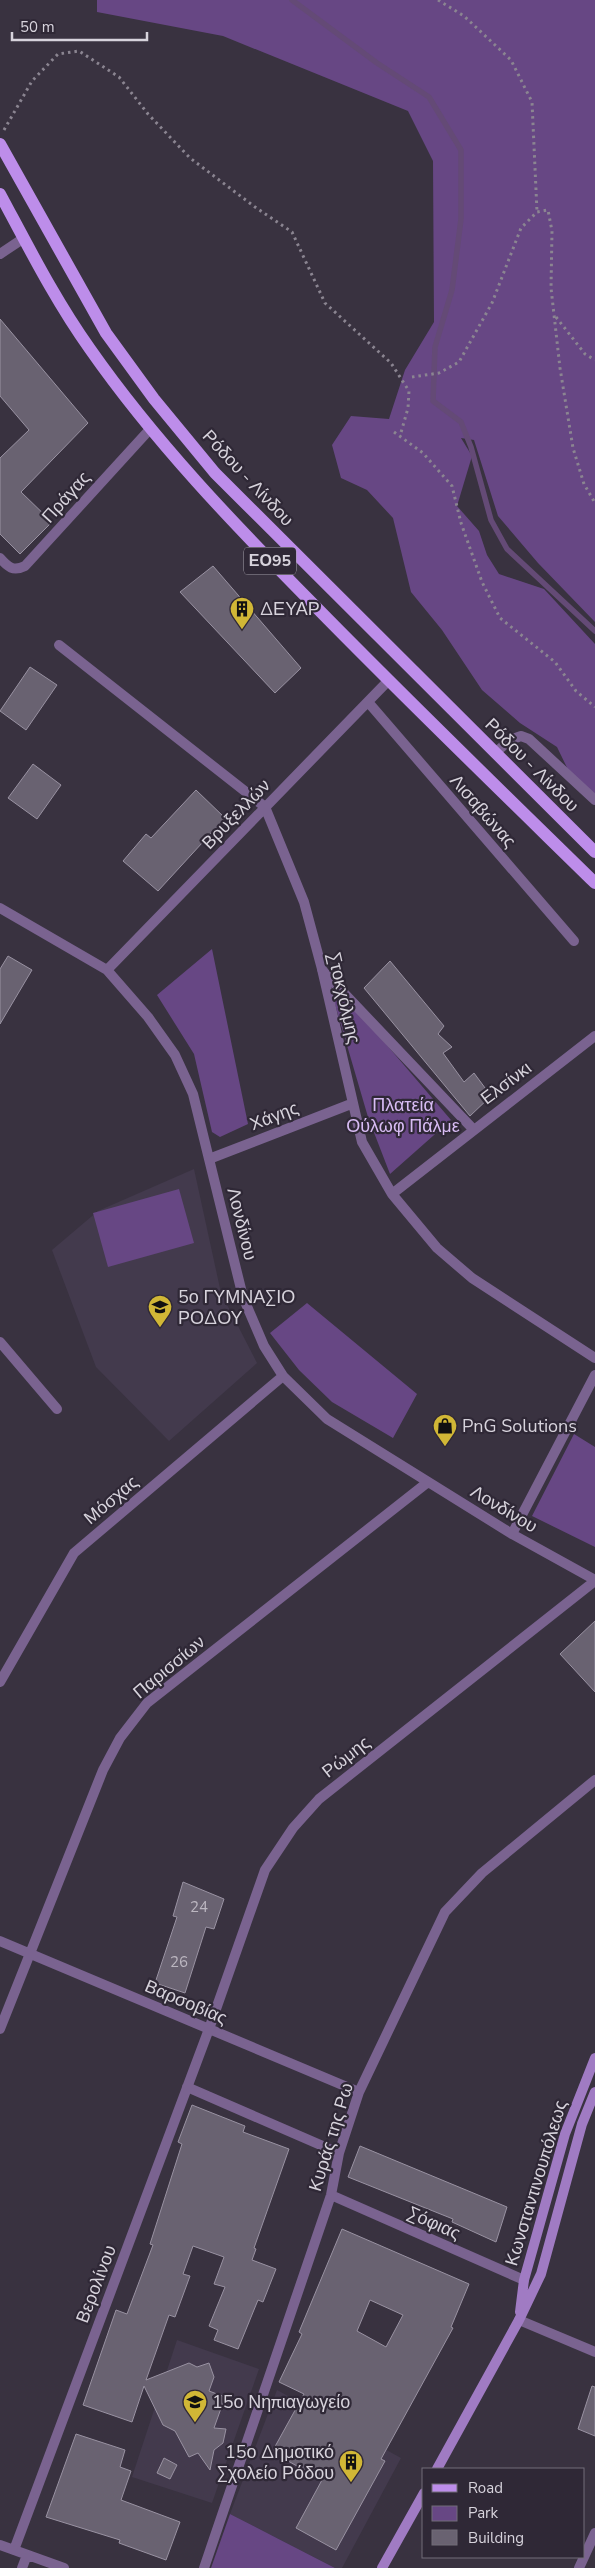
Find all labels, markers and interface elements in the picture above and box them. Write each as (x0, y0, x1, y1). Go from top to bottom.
scale bar (12, 10, 148, 42)
text: 50 m (20, 17, 55, 37)
street label: Ρόδου - Λίνδου (197, 425, 299, 531)
street label: Πράγας (36, 466, 96, 528)
road number: ΕΟ95 (244, 548, 296, 574)
building icon: ΔΕΥΑΡ (229, 596, 255, 630)
place label: ΔΕΥΑΡ (260, 597, 320, 621)
street label: Ρόδου - Λίνδου (480, 713, 584, 817)
street label: Λισαβώνας (444, 769, 522, 853)
street label: Βρυξελλών (196, 774, 276, 854)
street label: Στοκχόλμης (322, 950, 366, 1046)
street label: Ελσίνκι (476, 1056, 536, 1110)
park label: Πλατεία Ούλωφ Πάλμε (346, 1093, 460, 1138)
street label: Χάγης (246, 1096, 302, 1136)
street label: Λονδίνου (221, 1185, 263, 1263)
place label: 5ο ΓΥΜΝΑΣΙΟ ΡΟΔΟΥ (178, 1285, 295, 1330)
school or university icon: 5ο ΓΥΜΝΑΣΙΟ ΡΟΔΟΥ (147, 1294, 173, 1328)
shop icon: PnG Solutions (432, 1413, 458, 1447)
place label: PnG Solutions (462, 1414, 577, 1438)
street label: Μόσχας (79, 1470, 144, 1530)
street label: Λονδίνου (466, 1480, 542, 1538)
street label: Παρισσίων (128, 1630, 210, 1704)
street label: Ρώμης (317, 1730, 375, 1783)
house number: 24 (190, 1897, 208, 1917)
house number: 26 (170, 1952, 188, 1972)
street label: Βαρσοβίας (141, 1974, 231, 2030)
street label: Κυράς της Ρω (303, 2080, 359, 2194)
street label: Κωνσταντινουπόλεως (499, 2097, 573, 2269)
street label: Σόφιας (404, 2201, 465, 2245)
street label: Βερολίνου (70, 2242, 122, 2326)
school or university icon: 15ο Νηπιαγωγείο (182, 2389, 208, 2423)
place label: 15ο Νηπιαγωγείο (212, 2390, 350, 2414)
place label: 15ο Δημοτικό Σχολείο Ρόδου (217, 2440, 334, 2485)
building icon: 15ο Δημοτικό Σχολείο Ρόδου (338, 2449, 364, 2483)
legend (422, 2468, 585, 2558)
text: Road (468, 2478, 503, 2498)
text: Park (468, 2503, 498, 2523)
text: Building (468, 2528, 524, 2548)

